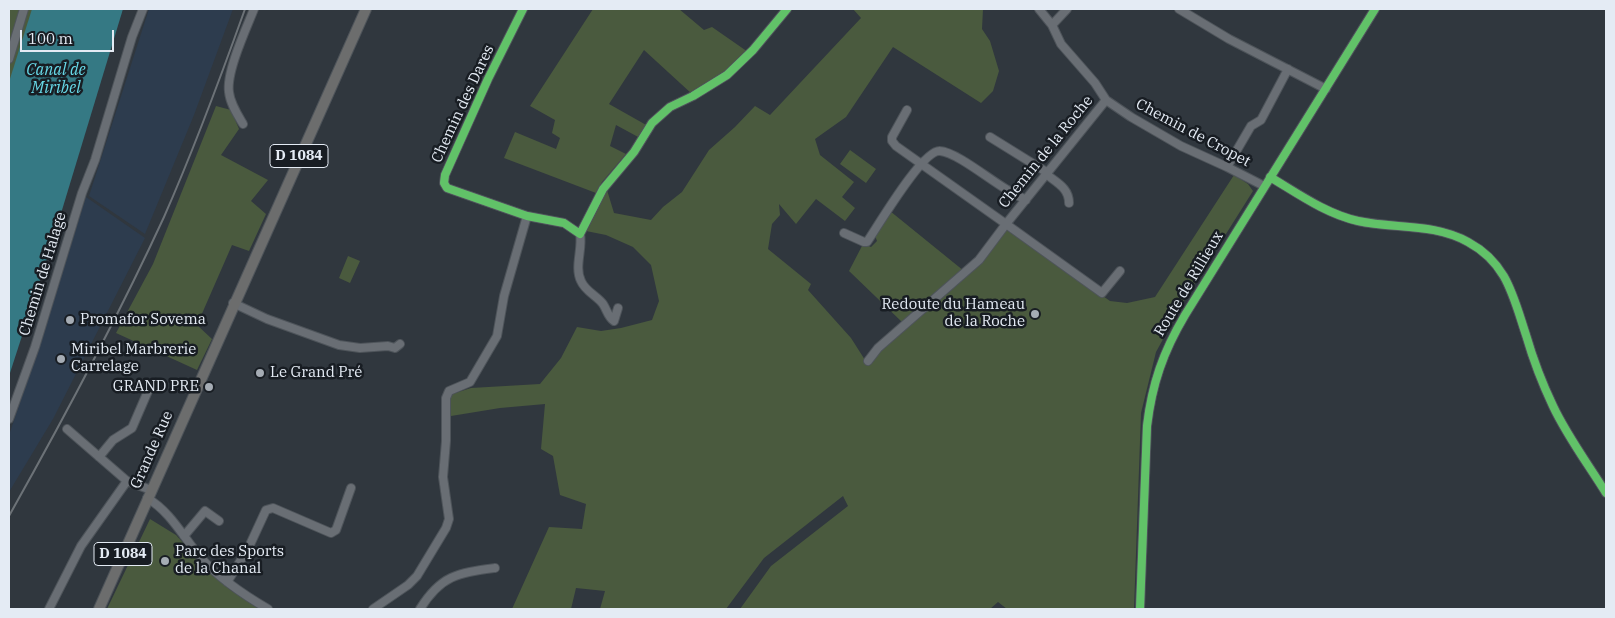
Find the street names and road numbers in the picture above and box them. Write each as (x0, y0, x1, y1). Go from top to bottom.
street label: Chemin des Dares (428, 42, 498, 166)
street label: Chemin de la Roche (995, 92, 1097, 212)
street label: Chemin de Cropet (1133, 95, 1253, 171)
road number: D 1084 (270, 144, 328, 168)
street label: Chemin de Halage (16, 210, 70, 338)
street label: Route de Rillieux (1151, 228, 1227, 340)
street label: Grande Rue (127, 408, 177, 492)
road number: D 1084 (94, 542, 152, 566)

